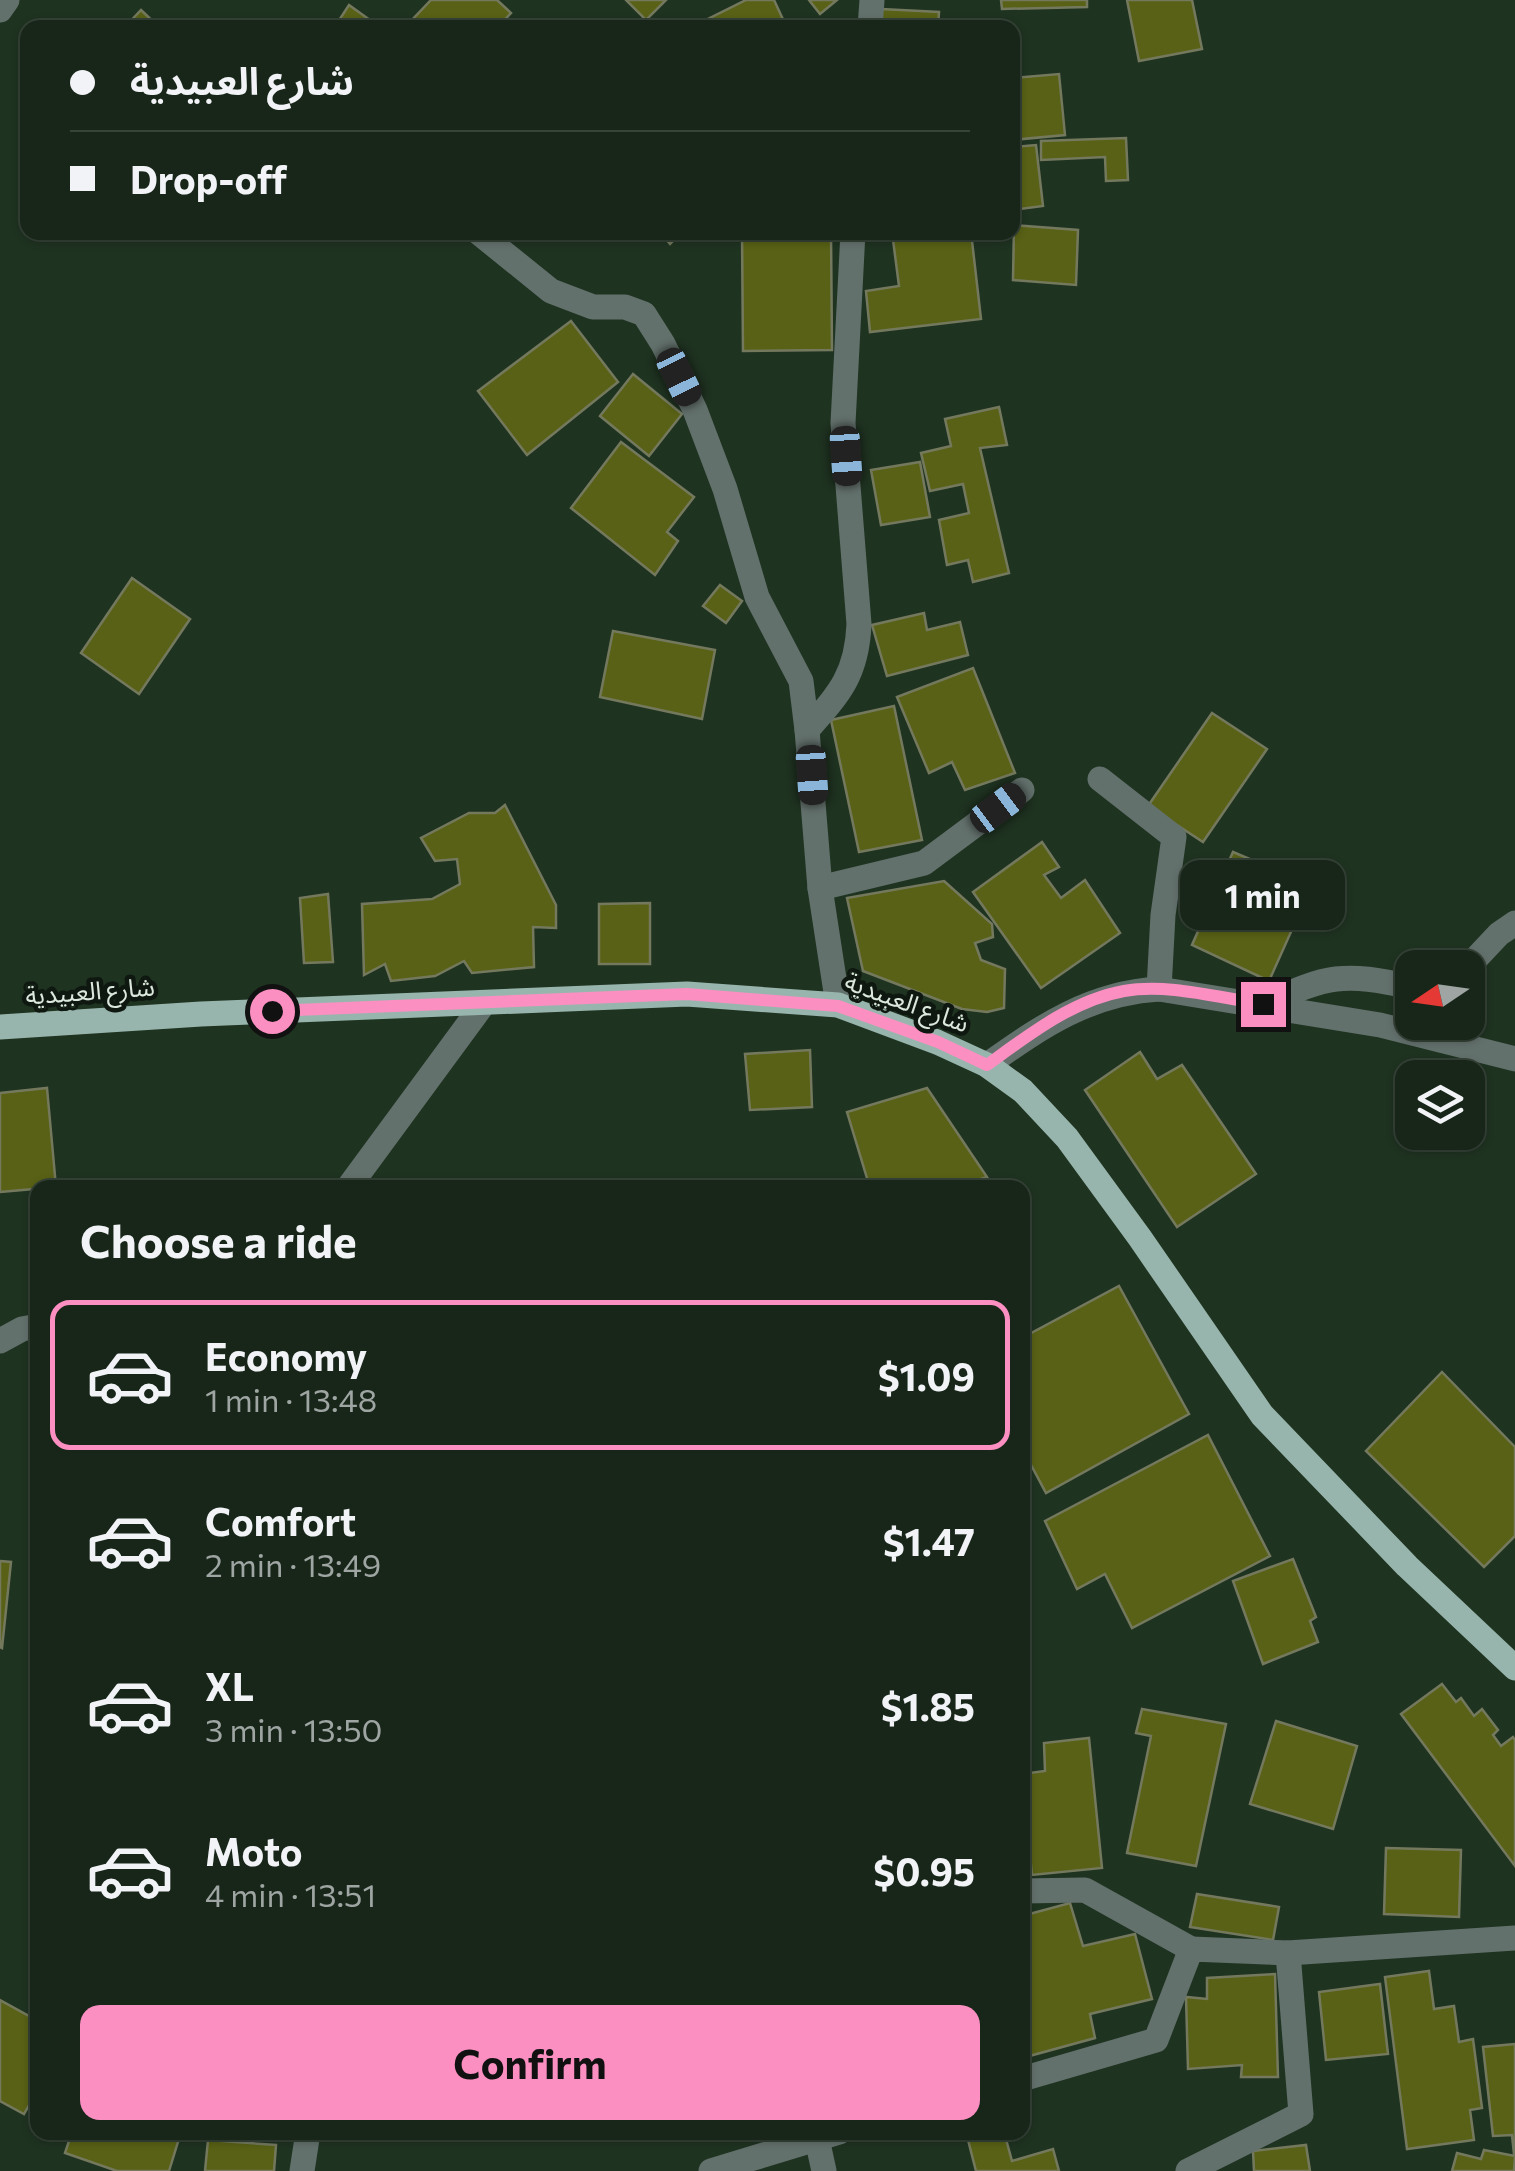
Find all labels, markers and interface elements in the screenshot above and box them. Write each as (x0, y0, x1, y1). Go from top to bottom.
text: شارع العبيدية (130, 56, 354, 103)
text: Drop-off (130, 155, 287, 202)
car (652, 343, 706, 411)
car (829, 425, 863, 487)
car (795, 744, 829, 806)
car (965, 778, 1031, 838)
callout: 1 min (1180, 859, 1346, 929)
text: 1 min (1225, 875, 1300, 915)
north arrow (1395, 950, 1485, 1040)
map controls (1395, 950, 1485, 1150)
street label: شارع العبيدية (840, 965, 973, 1042)
street label: شارع العبيدية (24, 971, 156, 1014)
route end (1241, 982, 1286, 1027)
route start (250, 989, 295, 1034)
button: layers (1395, 1060, 1485, 1150)
text: Choose a ride (80, 1212, 357, 1267)
icon: car (85, 1330, 175, 1420)
text: Economy (205, 1332, 367, 1379)
text: $1.09 (878, 1352, 975, 1399)
text: 1 min · 13:48 (205, 1379, 377, 1419)
icon: car (85, 1495, 175, 1585)
text: Comfort (205, 1497, 356, 1544)
text: $1.47 (883, 1517, 975, 1564)
text: 2 min · 13:49 (205, 1544, 381, 1584)
icon: car (85, 1660, 175, 1750)
text: XL (205, 1662, 254, 1709)
text: $1.85 (881, 1682, 975, 1729)
text: 3 min · 13:50 (205, 1709, 382, 1749)
icon: car (85, 1825, 175, 1915)
text: Moto (205, 1827, 303, 1874)
text: $0.95 (873, 1847, 975, 1894)
text: 4 min · 13:51 (205, 1874, 376, 1914)
button: Confirm (80, 2005, 980, 2120)

